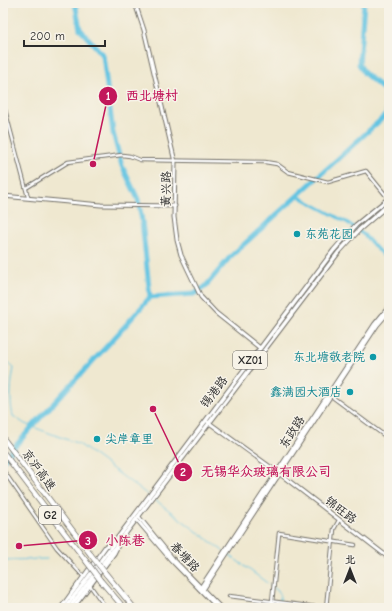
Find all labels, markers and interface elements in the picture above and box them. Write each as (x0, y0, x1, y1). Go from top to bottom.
scale bar (24, 22, 105, 48)
text: 200 m (30, 29, 65, 43)
callout: 西北塘村 (98, 83, 186, 108)
text: 西北塘村 (126, 88, 178, 103)
text: 1 (106, 89, 111, 103)
street label: 黄兴路 (159, 171, 173, 207)
place label: 东苑花园 (305, 227, 353, 241)
marker: 东苑花园 (292, 229, 302, 239)
place label: 东北塘敬老院 (293, 350, 365, 364)
road number: XZ01 (233, 351, 267, 369)
marker: 东北塘敬老院 (368, 352, 378, 362)
street label: 锡港路 (198, 373, 230, 411)
place label: 鑫满园大酒店 (270, 385, 342, 399)
marker: 鑫满园大酒店 (345, 387, 355, 397)
street label: 东政路 (276, 413, 308, 451)
place label: 尖岸章里 (105, 432, 153, 446)
marker: 尖岸章里 (92, 434, 102, 444)
street label: 京沪高速 (19, 446, 59, 494)
callout: 无锡华众玻璃有限公司 (173, 459, 339, 484)
text: 无锡华众玻璃有限公司 (201, 464, 331, 479)
text: 2 (180, 465, 186, 479)
street label: 锦旺路 (323, 493, 359, 527)
road number: G2 (39, 506, 61, 524)
callout: 小陈巷 (78, 528, 153, 553)
text: 小陈巷 (105, 533, 145, 548)
text: 3 (85, 534, 91, 548)
street label: 春塘路 (168, 539, 202, 575)
north arrow (330, 549, 370, 589)
text: 北 (345, 553, 356, 566)

